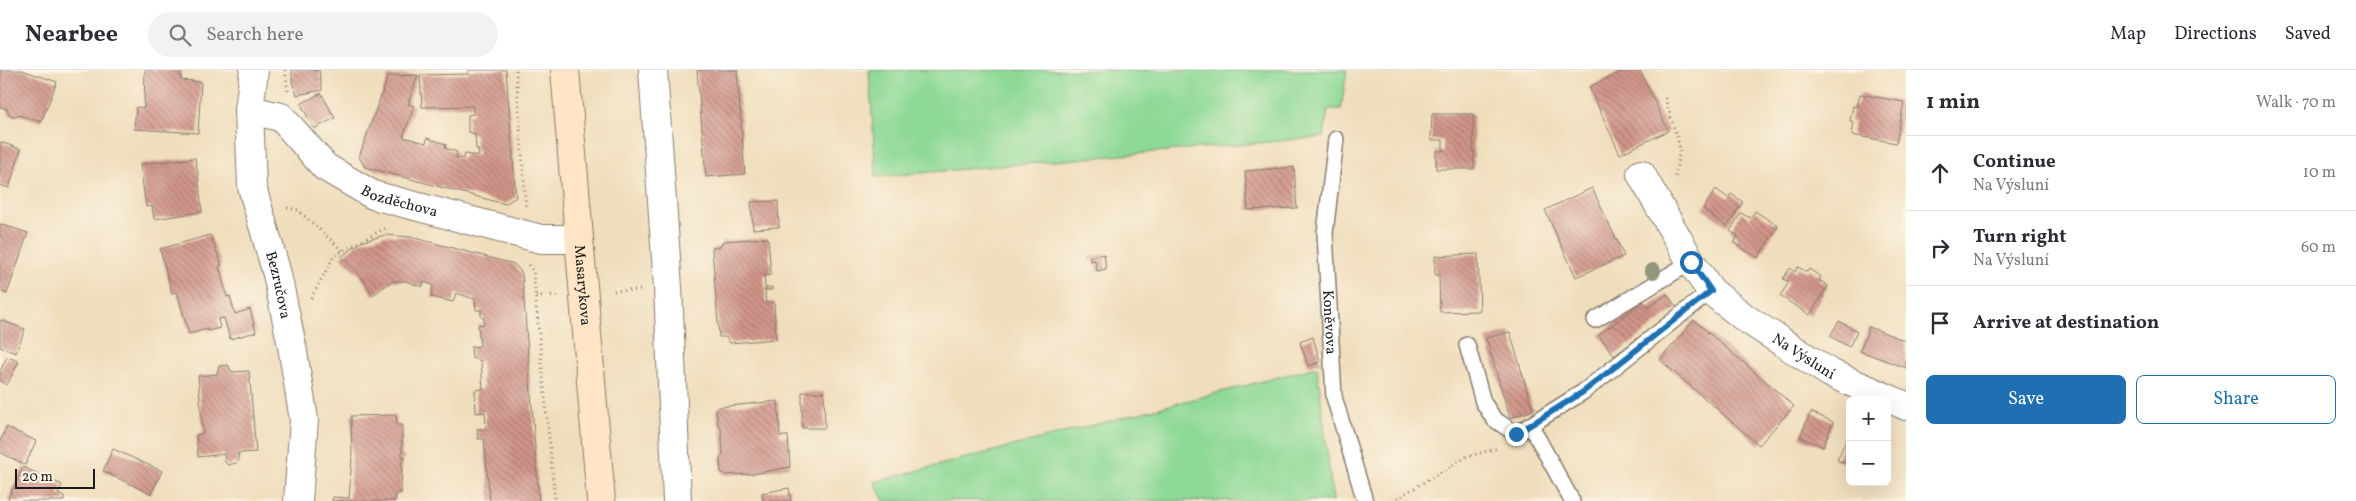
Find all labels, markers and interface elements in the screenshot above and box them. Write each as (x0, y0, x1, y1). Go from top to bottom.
search box (148, 12, 498, 57)
text: Nearbee (25, 18, 118, 52)
icon: search (166, 21, 194, 49)
text: Search here (206, 22, 303, 48)
text: Map (2110, 22, 2146, 47)
text: Directions (2174, 22, 2257, 47)
text: Saved (2285, 22, 2331, 47)
text: 1 min (1926, 88, 1980, 117)
text: Walk · 70 m (2256, 92, 2336, 114)
text: Continue (1973, 149, 2056, 175)
icon: ahead (1926, 159, 1954, 187)
text: 10 m (2303, 162, 2336, 184)
text: Na Výsluní (1973, 175, 2049, 197)
street label: Bozděchova (356, 181, 440, 223)
text: Turn right (1973, 224, 2066, 250)
icon: right (1926, 234, 1954, 262)
text: 60 m (2301, 237, 2336, 259)
street label: Masarykova (568, 244, 595, 327)
street label: Bezručova (259, 249, 295, 321)
text: Na Výsluní (1973, 250, 2049, 272)
route start (1680, 251, 1703, 274)
street label: Koněvova (1316, 290, 1341, 355)
icon: arrive (1926, 309, 1954, 337)
text: Arrive at destination (1973, 310, 2159, 336)
street label: Na Výsluní (1767, 329, 1838, 386)
button: Save (1926, 375, 2126, 424)
button: Share (2136, 375, 2336, 424)
map controls (1846, 396, 1891, 486)
button: + (1846, 396, 1891, 441)
route end (1505, 423, 1528, 446)
button: − (1846, 441, 1891, 486)
scale bar (15, 466, 95, 489)
text: 20 m (22, 468, 53, 487)

